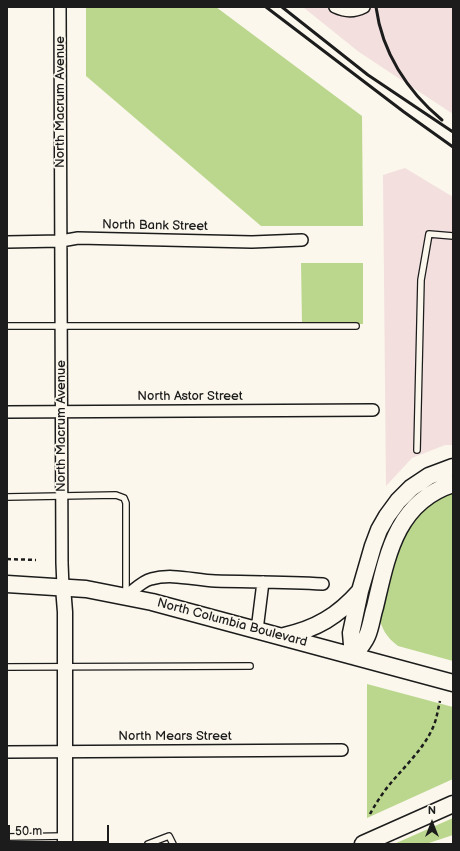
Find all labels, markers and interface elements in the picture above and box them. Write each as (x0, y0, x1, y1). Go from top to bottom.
street label: North Macrum Avenue (53, 36, 69, 168)
street label: North Bank Street (102, 217, 208, 235)
street label: North Macrum Avenue (54, 360, 70, 492)
street label: North Astor Street (137, 389, 243, 405)
street label: North Columbia Boulevard (155, 595, 309, 651)
street label: North Mears Street (118, 729, 232, 745)
north arrow (412, 803, 452, 843)
text: N (428, 804, 436, 817)
scale bar (10, 817, 111, 843)
text: 50 m (15, 824, 42, 839)

